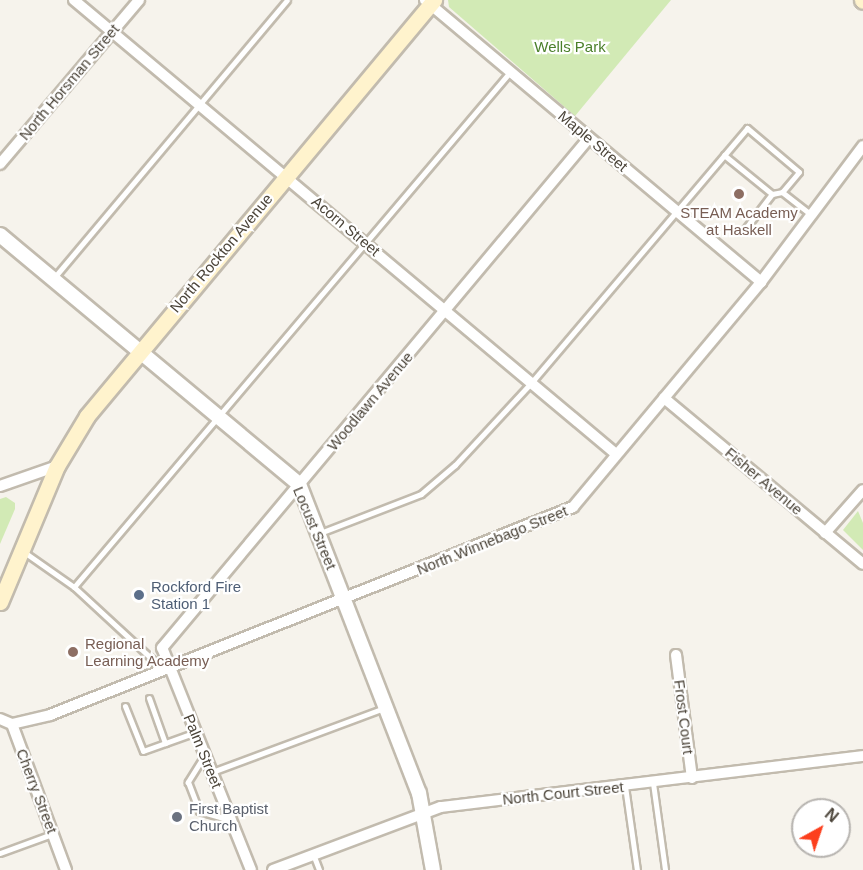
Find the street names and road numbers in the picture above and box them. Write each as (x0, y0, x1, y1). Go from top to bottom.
street label: North Horsman Street (15, 20, 123, 144)
street label: Maple Street (555, 107, 631, 175)
street label: North Rockton Avenue (166, 190, 276, 316)
street label: Acorn Street (308, 192, 384, 260)
street label: Woodlawn Avenue (323, 348, 417, 454)
street label: Fisher Avenue (721, 443, 807, 519)
street label: Locust Street (289, 484, 341, 572)
street label: North Winnebago Street (414, 502, 570, 578)
street label: Frost Court (670, 679, 698, 755)
street label: Palm Street (180, 711, 226, 791)
street label: Cherry Street (13, 746, 61, 836)
street label: North Court Street (502, 778, 624, 808)

